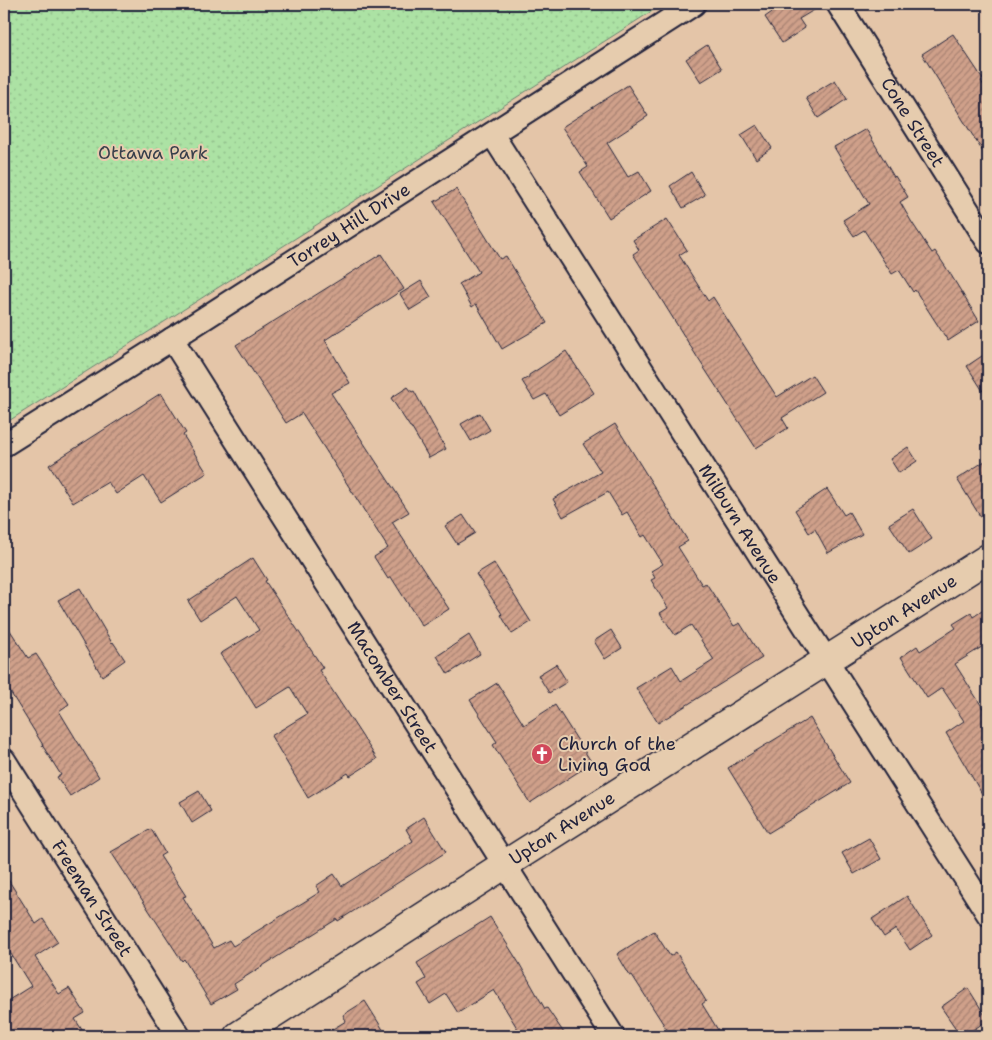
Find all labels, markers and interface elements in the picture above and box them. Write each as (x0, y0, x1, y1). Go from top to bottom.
street label: Cone Street (875, 73, 950, 172)
park label: Ottawa Park (98, 141, 208, 165)
street label: Torrey Hill Drive (283, 177, 415, 274)
street label: Milburn Avenue (693, 459, 787, 588)
street label: Upton Avenue (847, 569, 962, 654)
street label: Macomber Street (342, 617, 443, 758)
place label: Church of the Living God (558, 732, 676, 777)
church icon: Church of the Living God (530, 742, 554, 766)
street label: Upton Avenue (505, 786, 620, 871)
street label: Freeman Street (46, 836, 138, 961)

